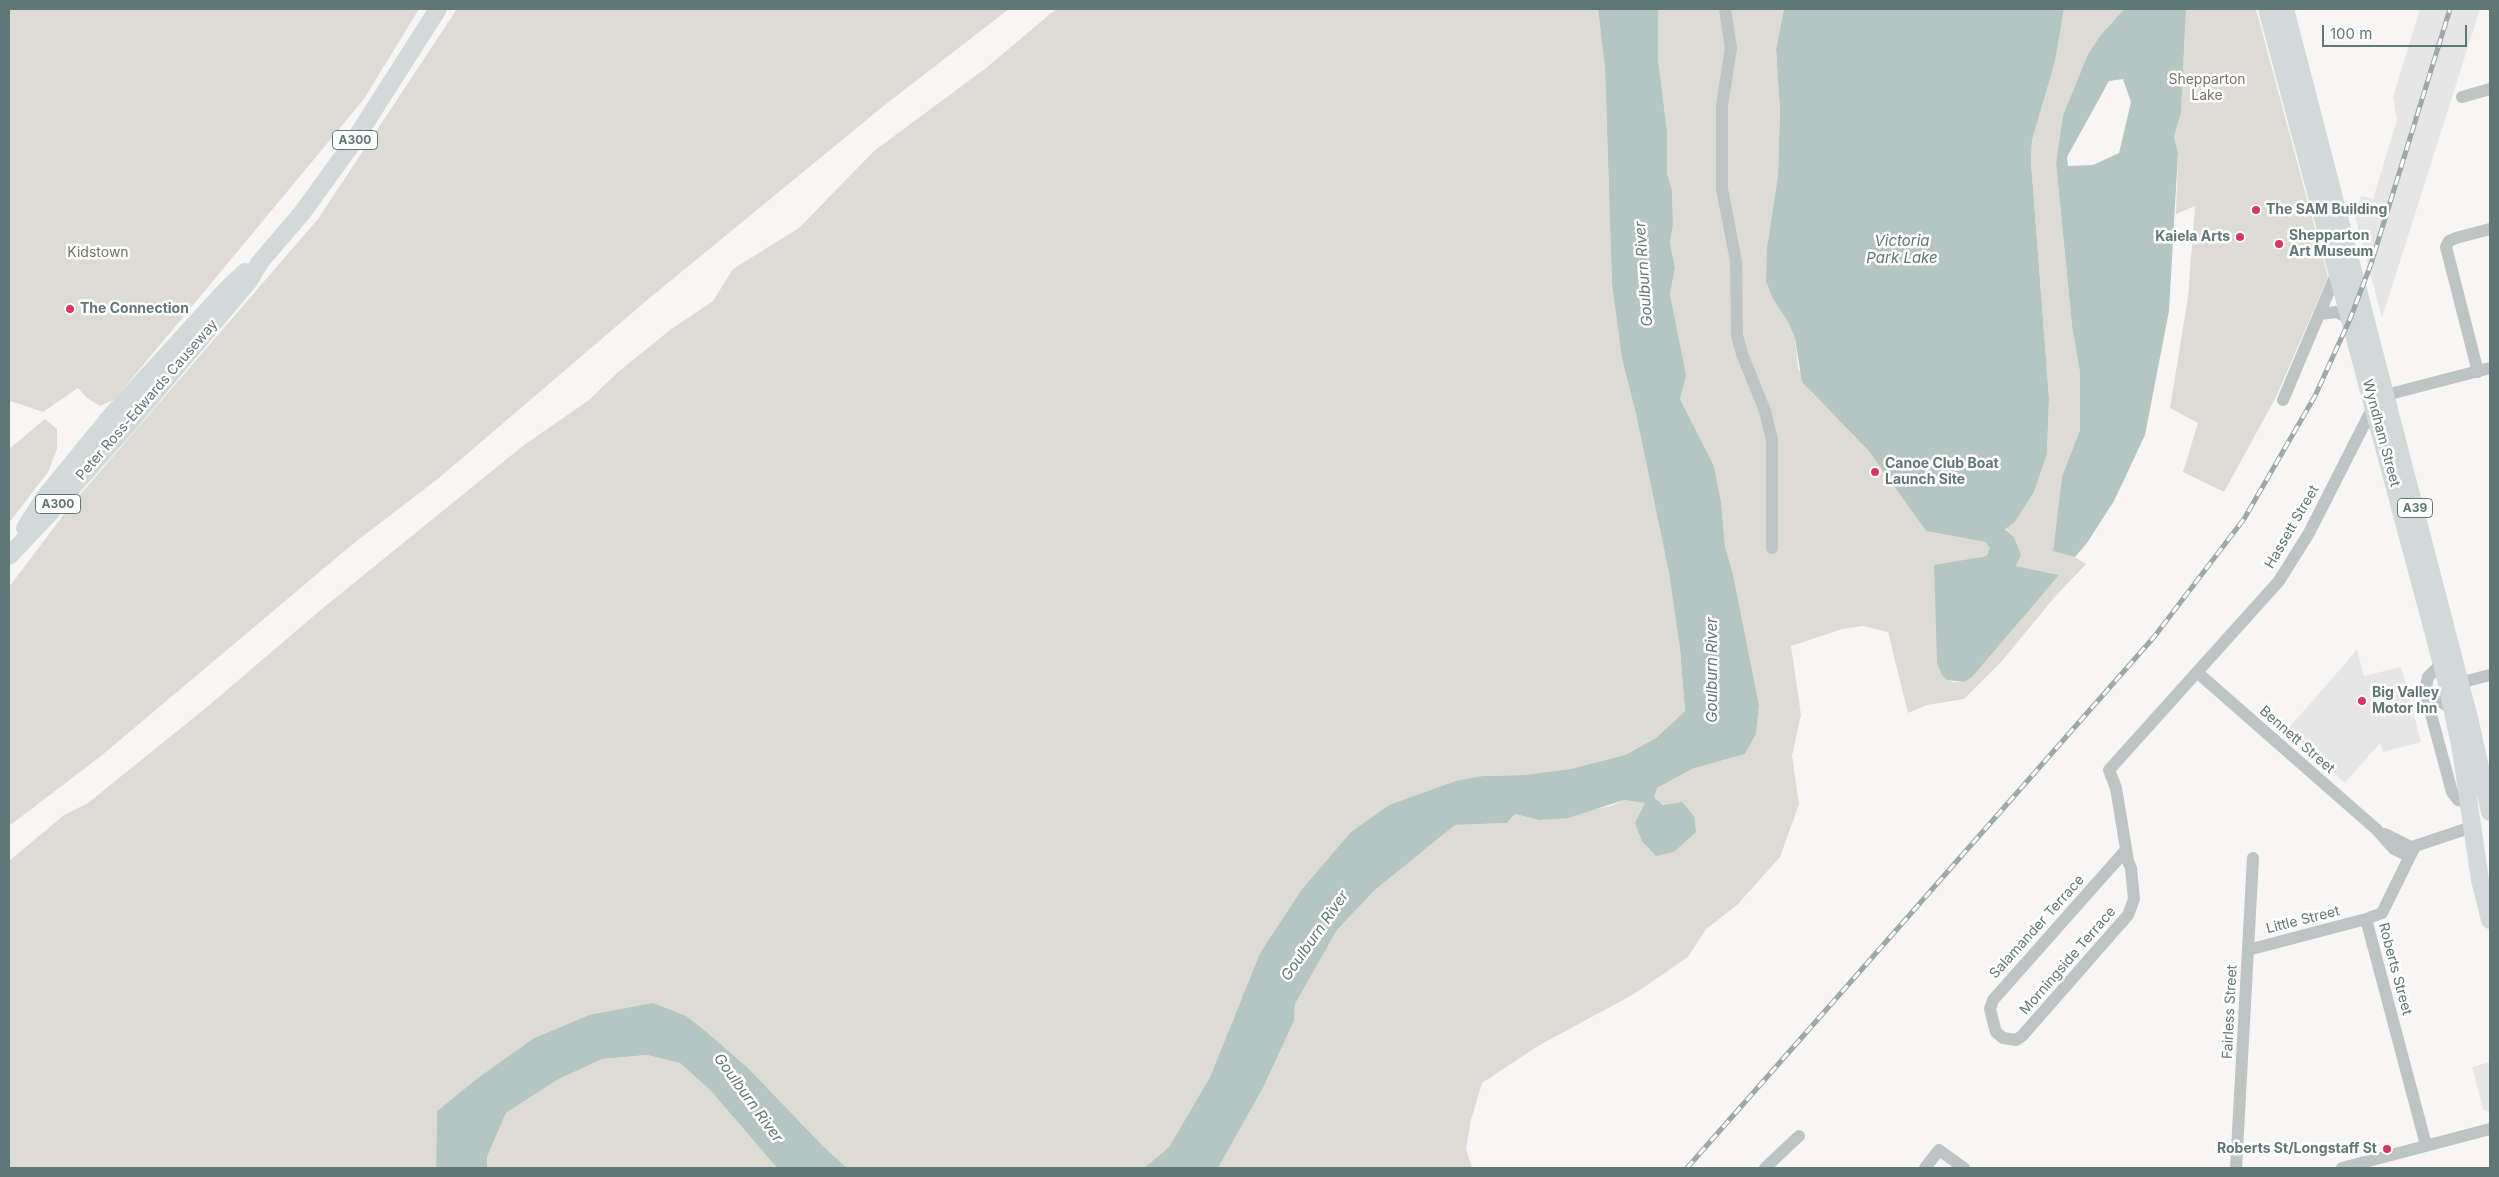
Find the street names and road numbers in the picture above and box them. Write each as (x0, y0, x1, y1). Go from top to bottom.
road number: A300 (332, 130, 378, 150)
street label: Peter Ross-Edwards Causeway (73, 316, 221, 484)
street label: Wyndham Street (2359, 378, 2403, 488)
street label: Hassett Street (2261, 482, 2323, 572)
road number: A300 (36, 494, 80, 514)
road number: A39 (2398, 498, 2432, 518)
street label: Bennett Street (2256, 703, 2338, 777)
street label: Salamander Terrace (1986, 872, 2088, 982)
street label: Little Street (2265, 903, 2341, 937)
street label: Morningside Terrace (2017, 904, 2119, 1018)
street label: Roberts Street (2375, 921, 2415, 1017)
street label: Fairless Street (2219, 964, 2241, 1060)

